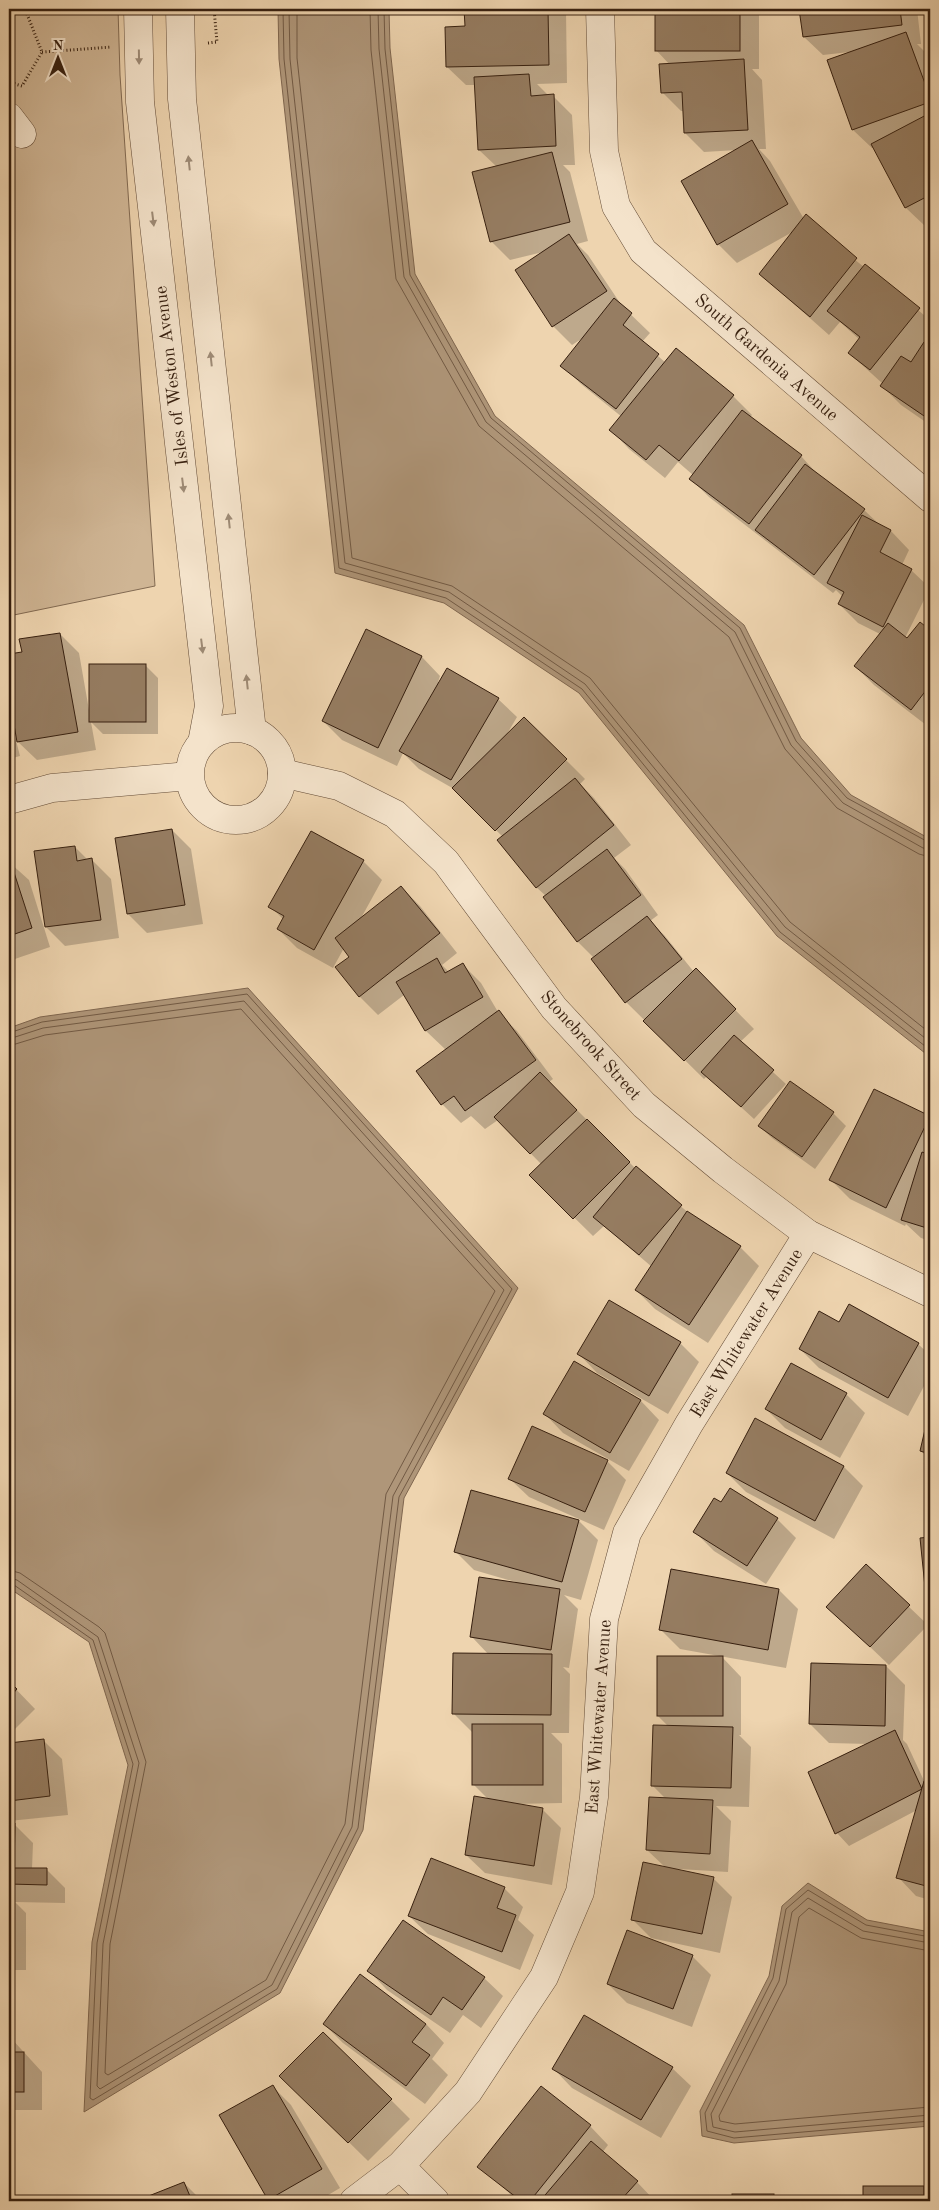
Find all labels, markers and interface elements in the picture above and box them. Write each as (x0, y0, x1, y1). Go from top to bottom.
north arrow (32, 32, 82, 82)
text: N (53, 39, 64, 53)
one-way arrow (135, 50, 143, 66)
one-way arrow (185, 155, 193, 171)
one-way arrow (149, 212, 157, 228)
street label: Isles of Weston Avenue (152, 285, 192, 467)
street label: South Gardenia Avenue (691, 291, 841, 425)
one-way arrow (207, 351, 215, 367)
one-way arrow (179, 477, 187, 493)
one-way arrow (225, 513, 233, 529)
one-way arrow (198, 639, 206, 655)
one-way arrow (243, 674, 251, 690)
street label: Stonebrook Street (536, 987, 644, 1104)
street label: East Whitewater Avenue (687, 1246, 806, 1421)
street label: East Whitewater Avenue (583, 1619, 615, 1815)

